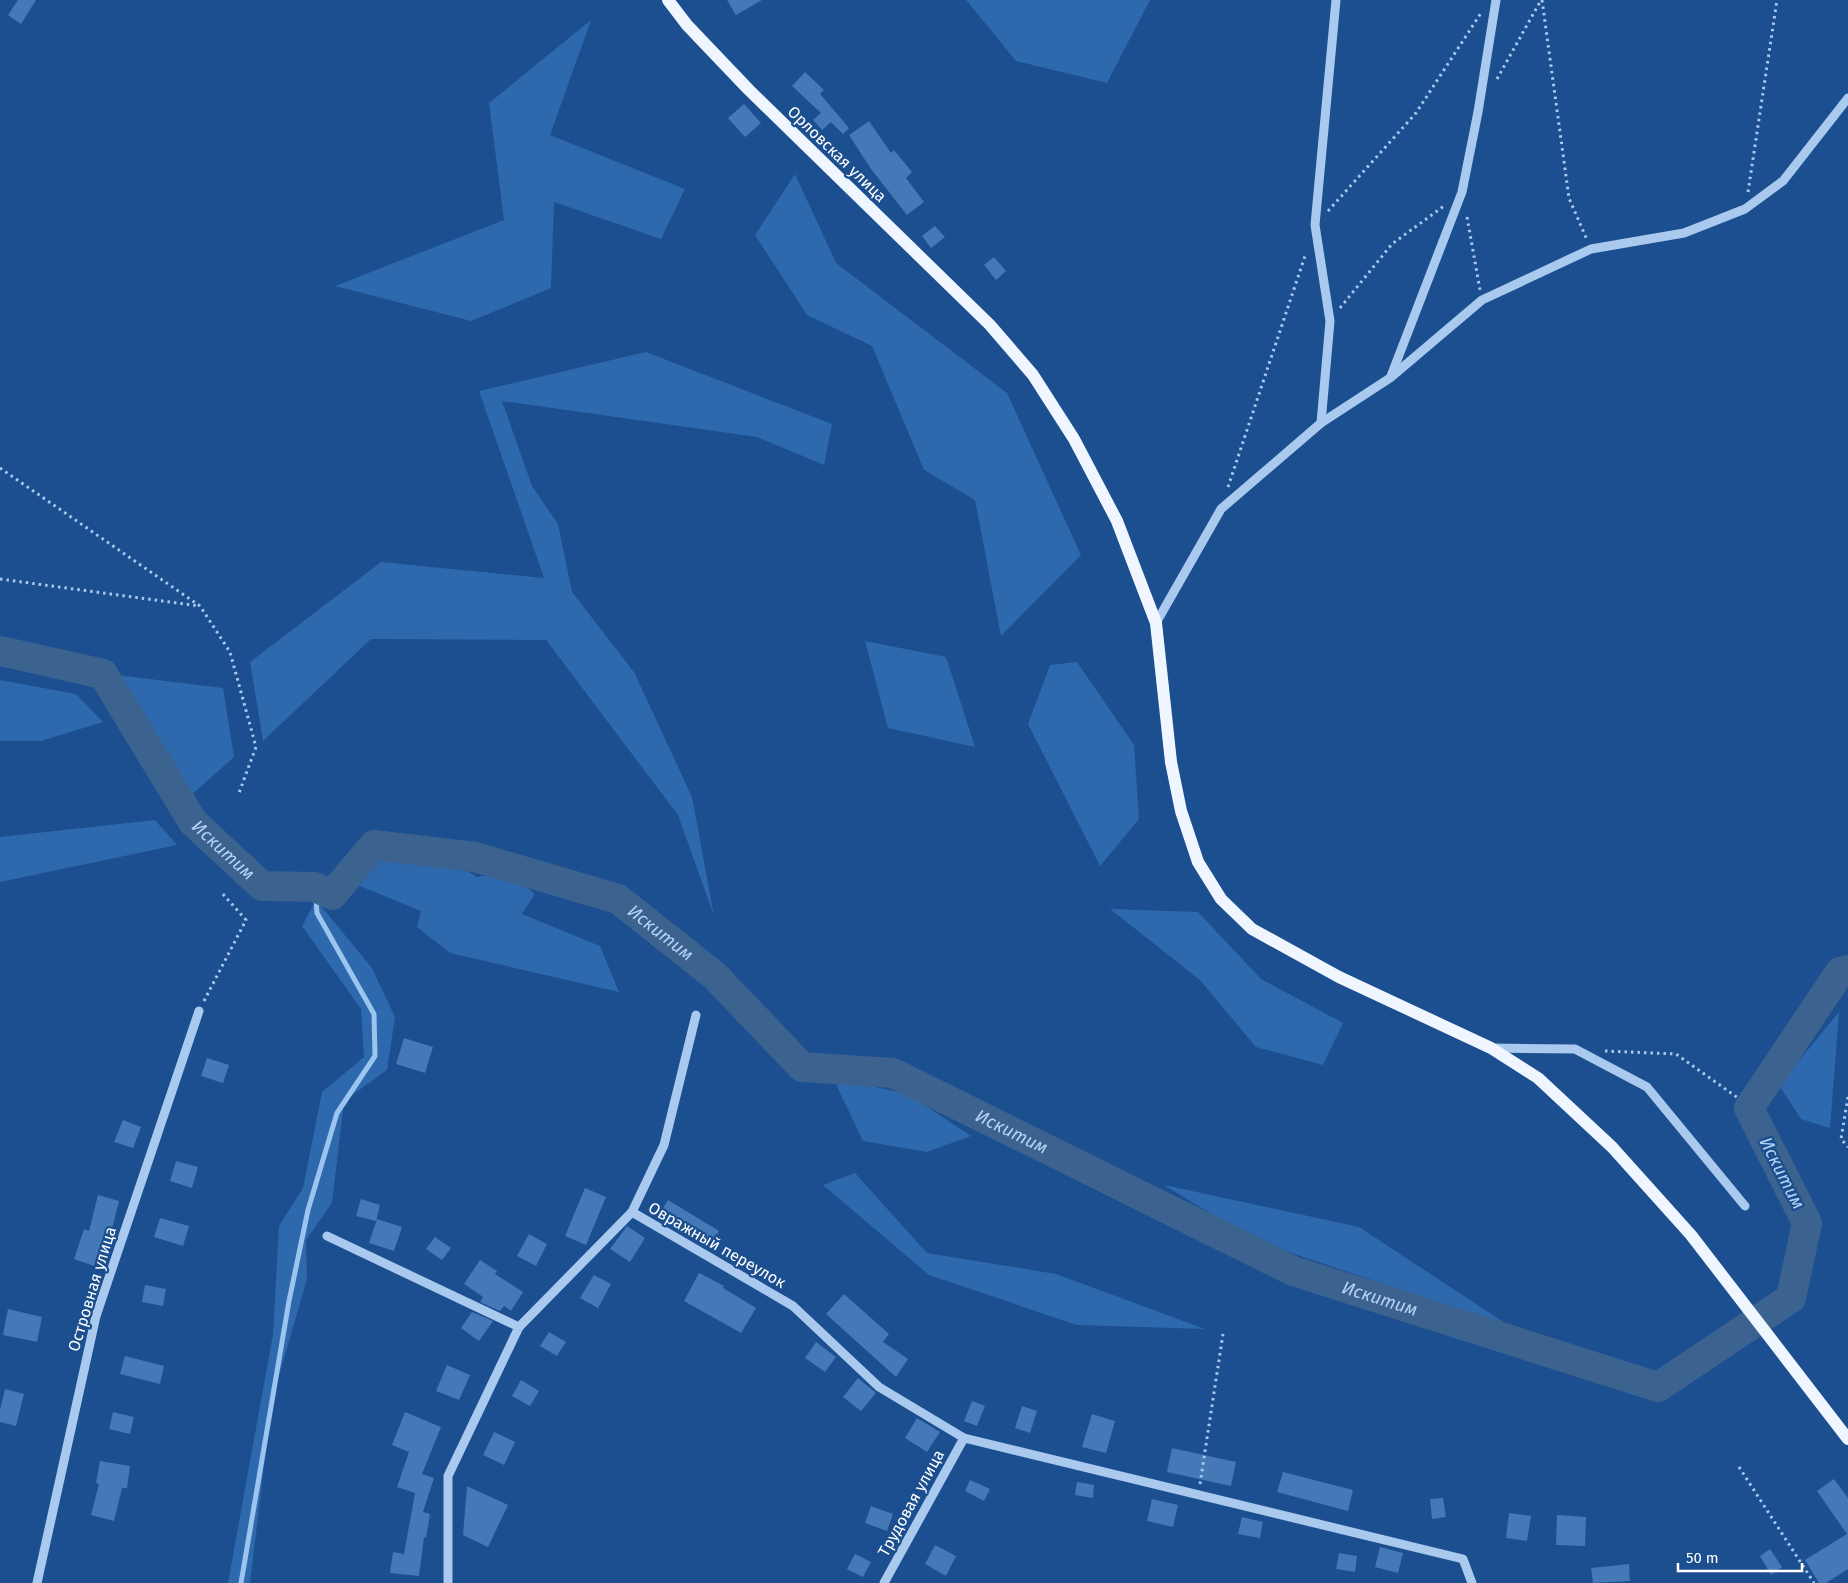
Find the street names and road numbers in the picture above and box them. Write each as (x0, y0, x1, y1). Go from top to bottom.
street label: Орловская улица (784, 102, 890, 206)
street label: Овражный переулок (645, 1198, 790, 1292)
street label: Островная улица (64, 1224, 120, 1354)
street label: Трудовая улица (874, 1446, 948, 1560)

